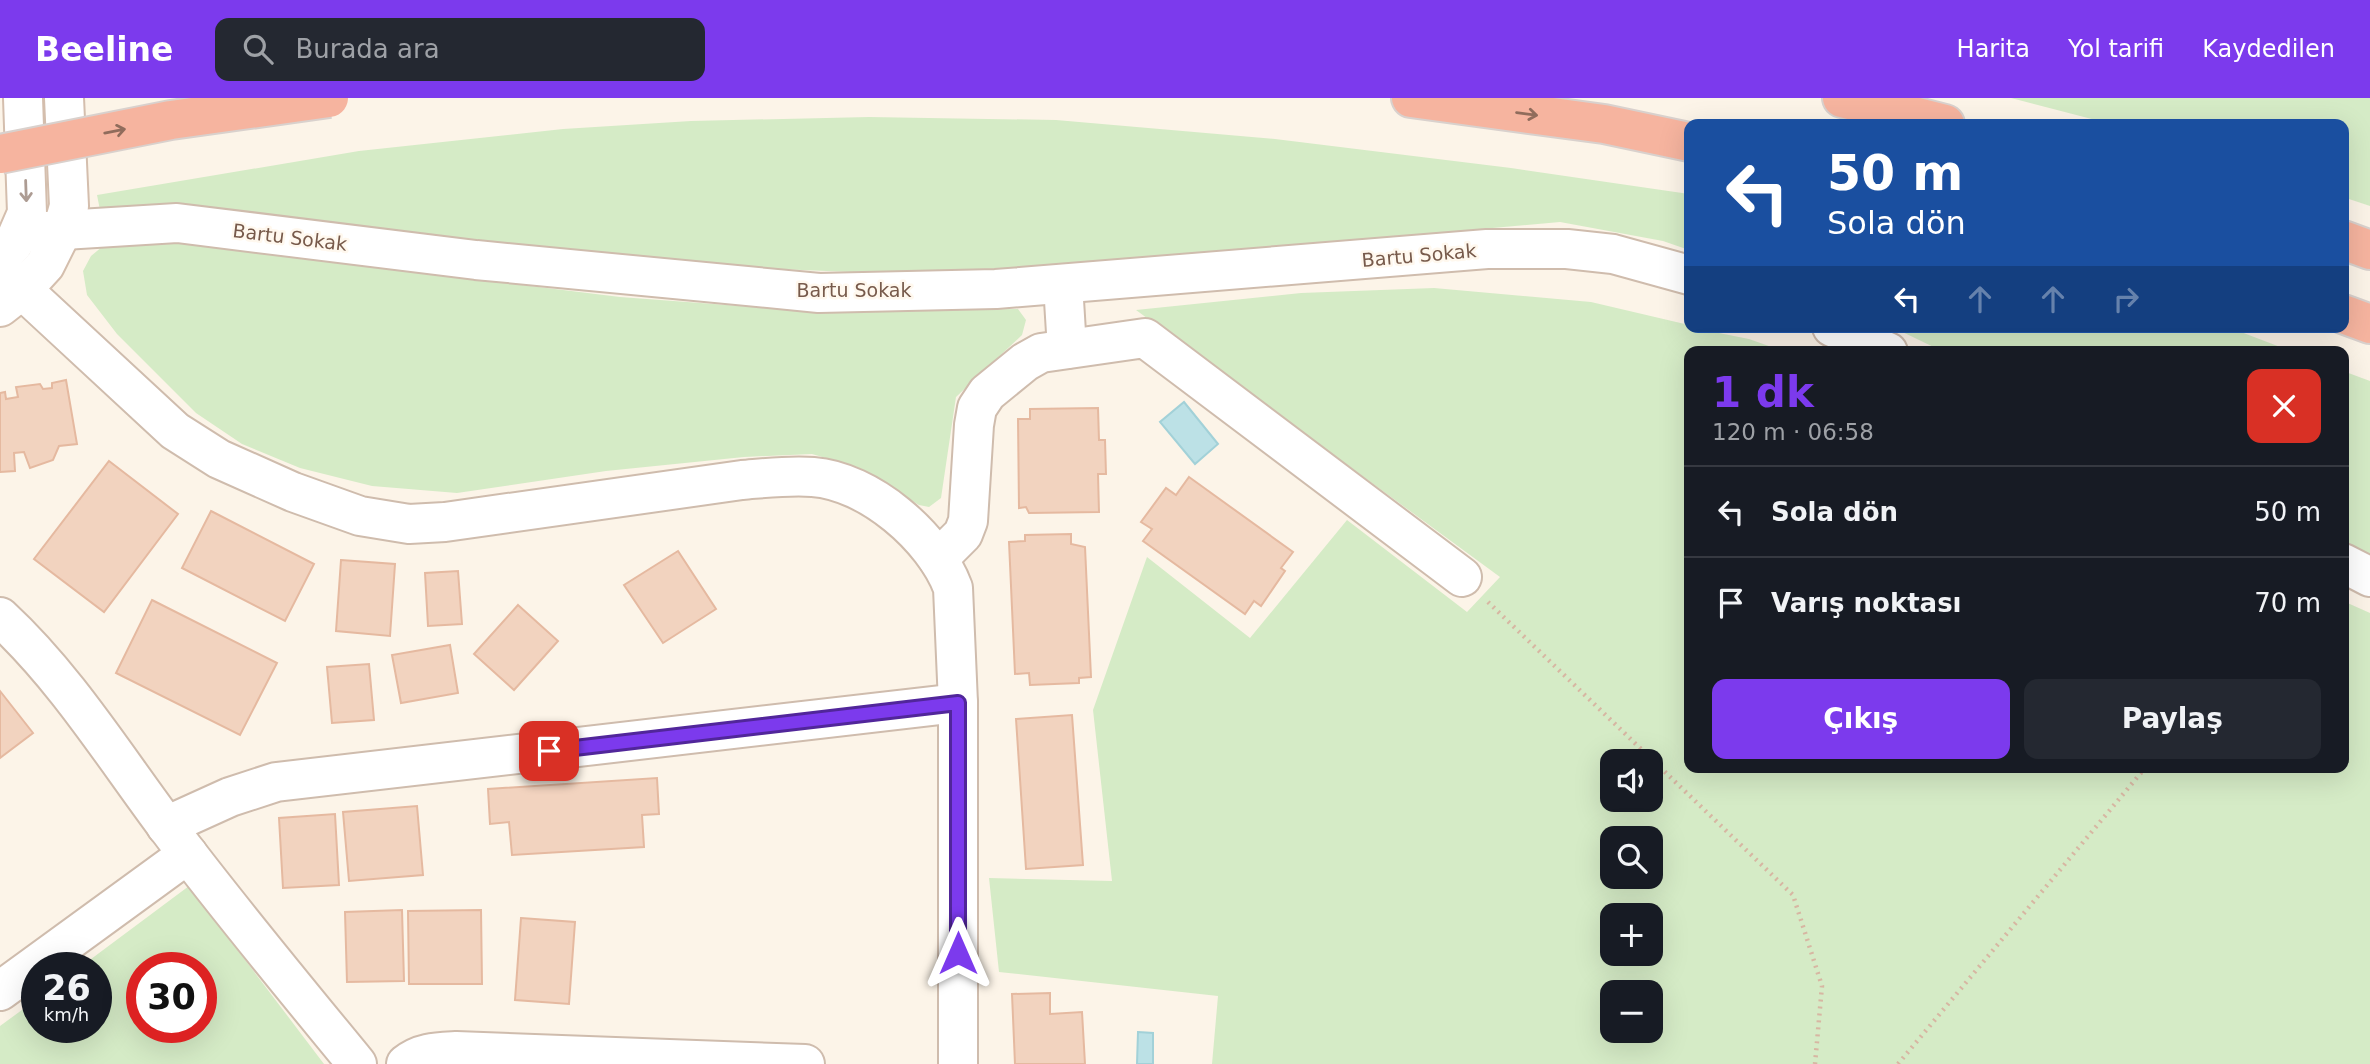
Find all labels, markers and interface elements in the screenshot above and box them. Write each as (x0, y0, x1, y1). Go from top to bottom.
search box (215, 18, 705, 81)
text: Beeline (35, 30, 173, 69)
icon: search (239, 30, 277, 68)
text: Burada ara (295, 34, 440, 64)
text: Harita (1957, 35, 2030, 63)
text: Yol tarifi (2068, 35, 2164, 63)
text: Kaydedilen (2202, 35, 2335, 63)
one-way arrow (1515, 107, 1538, 120)
one-way arrow (103, 124, 126, 137)
text: 50 m (1827, 145, 1963, 202)
icon: left (1712, 147, 1803, 238)
one-way arrow (19, 179, 32, 202)
text: Sola dön (1827, 204, 1966, 242)
street label: Bartu Sokak (232, 219, 348, 255)
street label: Bartu Sokak (1361, 239, 1477, 271)
street label: Bartu Sokak (796, 279, 912, 301)
icon: left (1888, 280, 1926, 318)
icon: ahead (1961, 280, 1999, 318)
icon: ahead (2034, 280, 2072, 318)
icon: right (2107, 280, 2145, 318)
text: 1 dk (1712, 368, 1814, 417)
button: close (2247, 369, 2321, 443)
text: 120 m · 06:58 (1712, 419, 1874, 445)
icon: left (1712, 493, 1750, 531)
text: Sola dön (1771, 497, 1898, 527)
text: 50 m (2254, 497, 2321, 527)
icon: arrive (1712, 584, 1750, 622)
text: Varış noktası (1771, 588, 1962, 618)
text: 70 m (2254, 588, 2321, 618)
button: Çıkış (1712, 679, 2010, 759)
button: Paylaş (2024, 679, 2321, 759)
pin (519, 721, 579, 781)
icon: arrive (530, 732, 568, 770)
map controls (1600, 749, 1663, 1043)
button: sound (1600, 749, 1663, 812)
button: search (1600, 826, 1663, 889)
button: + (1600, 903, 1663, 966)
position arrow (921, 916, 995, 990)
speed limit sign: 30 (126, 952, 217, 1043)
text: 26 (42, 968, 91, 1008)
button: − (1600, 980, 1663, 1043)
text: km/h (44, 1004, 89, 1025)

